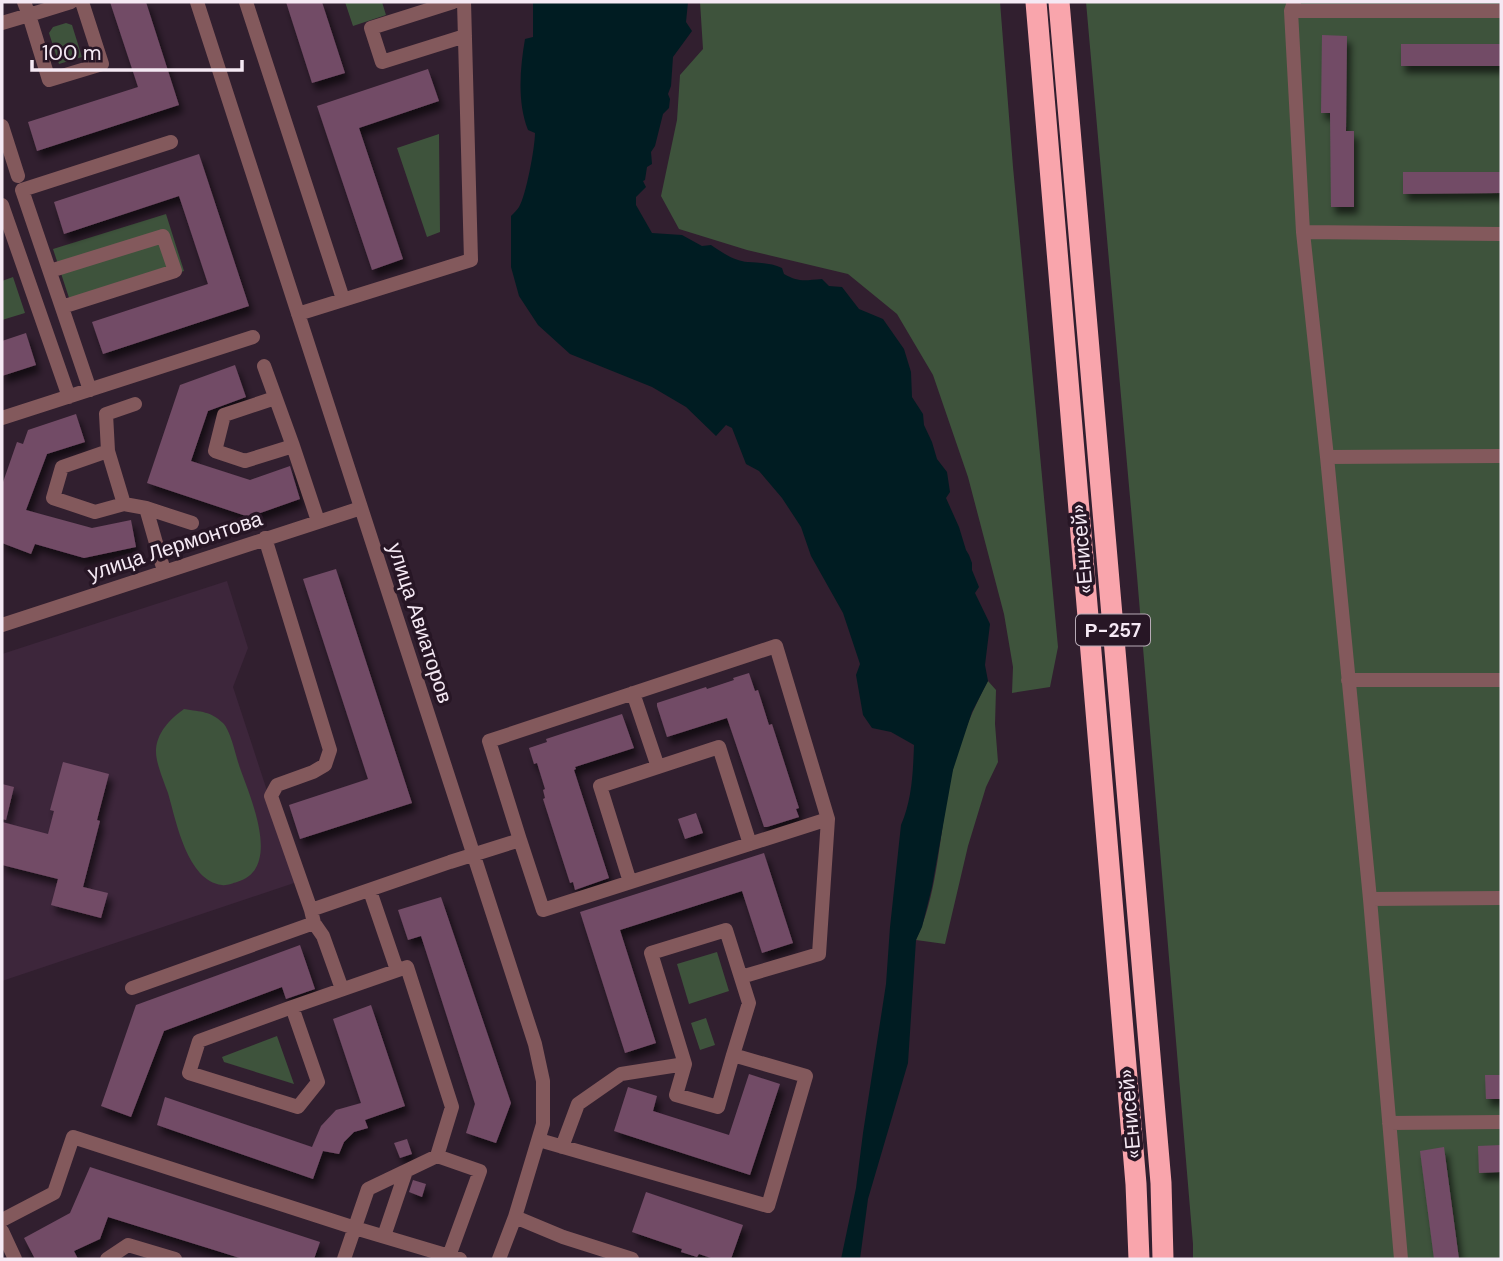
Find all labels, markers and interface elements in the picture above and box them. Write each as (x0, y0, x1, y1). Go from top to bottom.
scale bar (32, 28, 242, 72)
text: 100 m (42, 39, 102, 67)
street label: «Енисей» (1064, 503, 1100, 595)
street label: улица Лермонтова (84, 504, 266, 587)
street label: улица Авиаторов (381, 539, 459, 707)
road number: Р-257 (1076, 614, 1150, 646)
street label: «Енисей» (1112, 1068, 1148, 1160)

